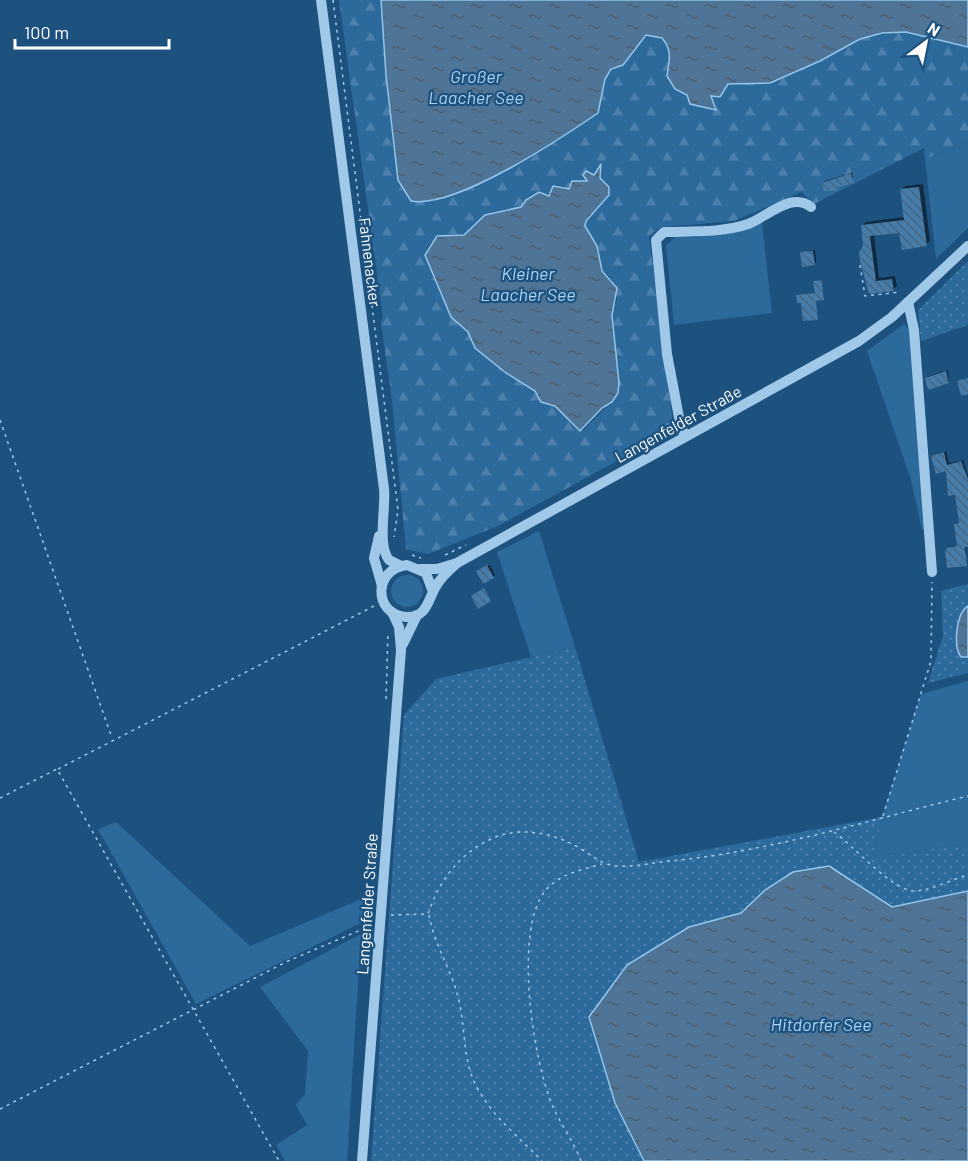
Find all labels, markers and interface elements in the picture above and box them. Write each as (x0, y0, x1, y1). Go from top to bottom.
scale bar (15, 12, 170, 50)
north arrow (896, 12, 956, 72)
text: N (925, 18, 944, 40)
text: 100 m (24, 21, 69, 43)
water label: Großer Laacher See (428, 65, 524, 108)
street label: Fahnenacker (356, 216, 385, 308)
water label: Kleiner Laacher See (480, 262, 576, 305)
street label: Langenfelder Straße (611, 381, 744, 466)
street label: Langenfelder Straße (352, 833, 381, 975)
water label: Hitdorfer See (771, 1013, 871, 1035)

